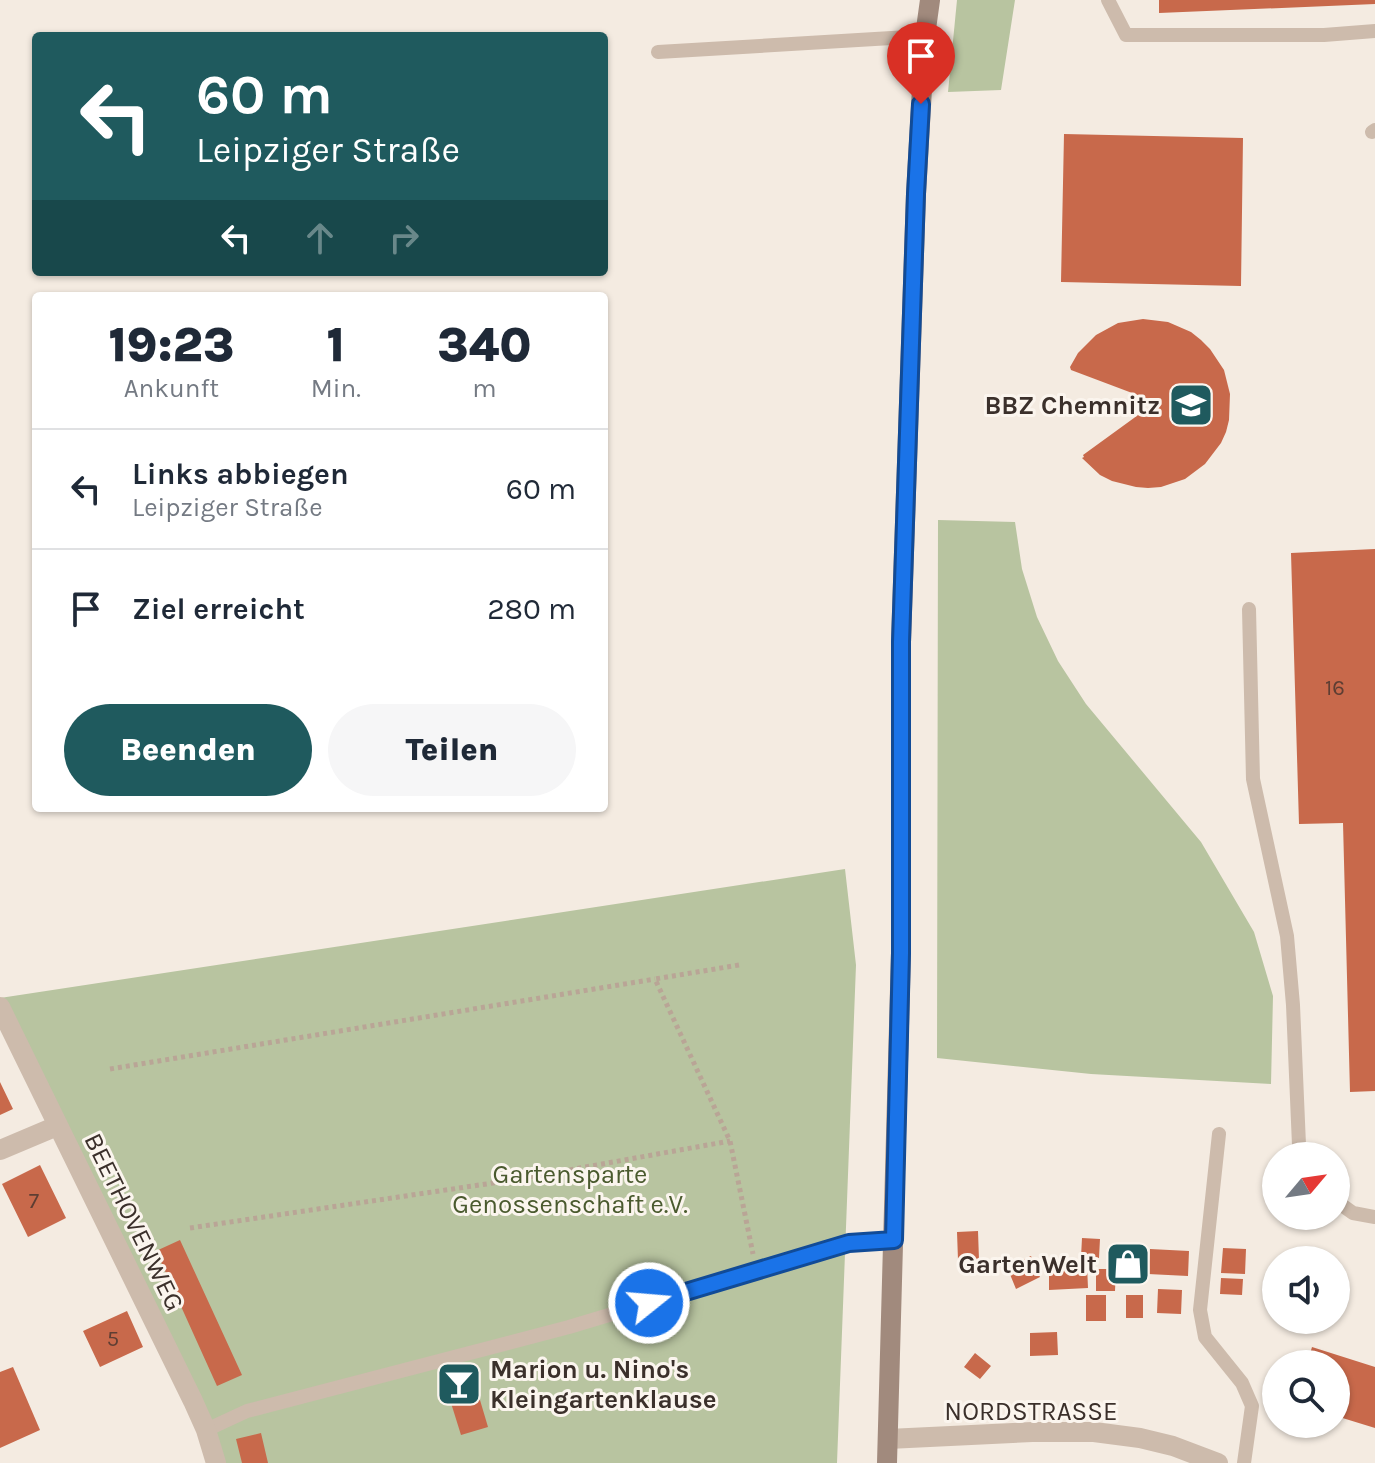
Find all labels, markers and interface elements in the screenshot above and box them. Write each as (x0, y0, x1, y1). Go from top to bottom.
pin (887, 22, 955, 104)
icon: arrive (899, 34, 943, 78)
text: 60 m (196, 62, 333, 127)
icon: left (64, 64, 168, 168)
text: Leipziger Straße (196, 129, 460, 171)
icon: left (214, 216, 258, 260)
icon: ahead (298, 216, 342, 260)
icon: right (382, 216, 426, 260)
text: 19:23 (108, 317, 234, 373)
text: 1 (327, 317, 345, 373)
text: 340 (437, 317, 532, 373)
text: Ankunft (124, 373, 219, 404)
text: Min. (311, 373, 361, 404)
text: m (472, 373, 497, 404)
school or university icon: BBZ Chemnitz (1167, 381, 1215, 429)
place label: BBZ Chemnitz (984, 390, 1160, 421)
text: Links abbiegen (132, 456, 349, 492)
icon: left (64, 467, 108, 511)
text: 60 m (506, 471, 576, 507)
text: Leipziger Straße (132, 492, 323, 523)
icon: arrive (64, 587, 108, 631)
text: Ziel erreicht (132, 591, 305, 627)
text: 280 m (487, 591, 576, 627)
house number: 16 (1325, 675, 1345, 701)
button: Beenden (64, 704, 312, 796)
button: Teilen (328, 704, 576, 796)
street label: BEETHOVENWEG (78, 1128, 190, 1316)
north arrow (1262, 1142, 1350, 1230)
map controls (1262, 1142, 1350, 1438)
park label: Gartensparte Genossenschaft e.V. (452, 1159, 688, 1220)
house number: 7 (29, 1188, 39, 1214)
shop icon: GartenWelt (1104, 1240, 1152, 1288)
button: sound (1262, 1246, 1350, 1334)
place label: GartenWelt (958, 1249, 1097, 1280)
position arrow (607, 1261, 691, 1345)
house number: 5 (107, 1326, 119, 1352)
button: search (1262, 1350, 1350, 1438)
place label: Marion u. Nino's Kleingartenklause (490, 1354, 717, 1415)
bar icon: Marion u. Nino's Kleingartenklause (435, 1360, 483, 1408)
street label: NORDSTRASSE (944, 1396, 1118, 1427)

